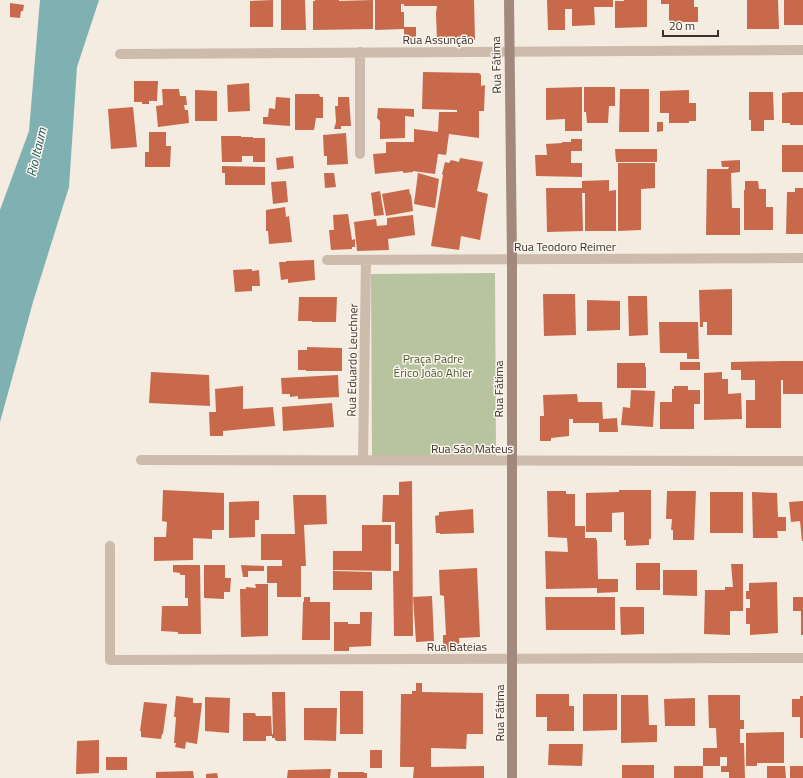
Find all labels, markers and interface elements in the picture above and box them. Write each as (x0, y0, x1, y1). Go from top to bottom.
scale bar (663, 12, 718, 38)
text: 20 m (669, 16, 695, 35)
street label: Rua Assunção (402, 30, 474, 49)
street label: Rua Fátima (486, 36, 506, 94)
water label: Rio Itaum (21, 125, 52, 178)
street label: Rua Teodoro Reimer (514, 237, 616, 256)
street label: Rua Eduardo Leuchner (342, 303, 362, 417)
park label: Praça Padre Érico João Ahler (394, 349, 472, 382)
street label: Rua Fátima (489, 360, 508, 418)
street label: Rua São Mateus (431, 439, 514, 458)
street label: Rua Bateias (427, 637, 488, 656)
street label: Rua Fátima (490, 684, 509, 742)

